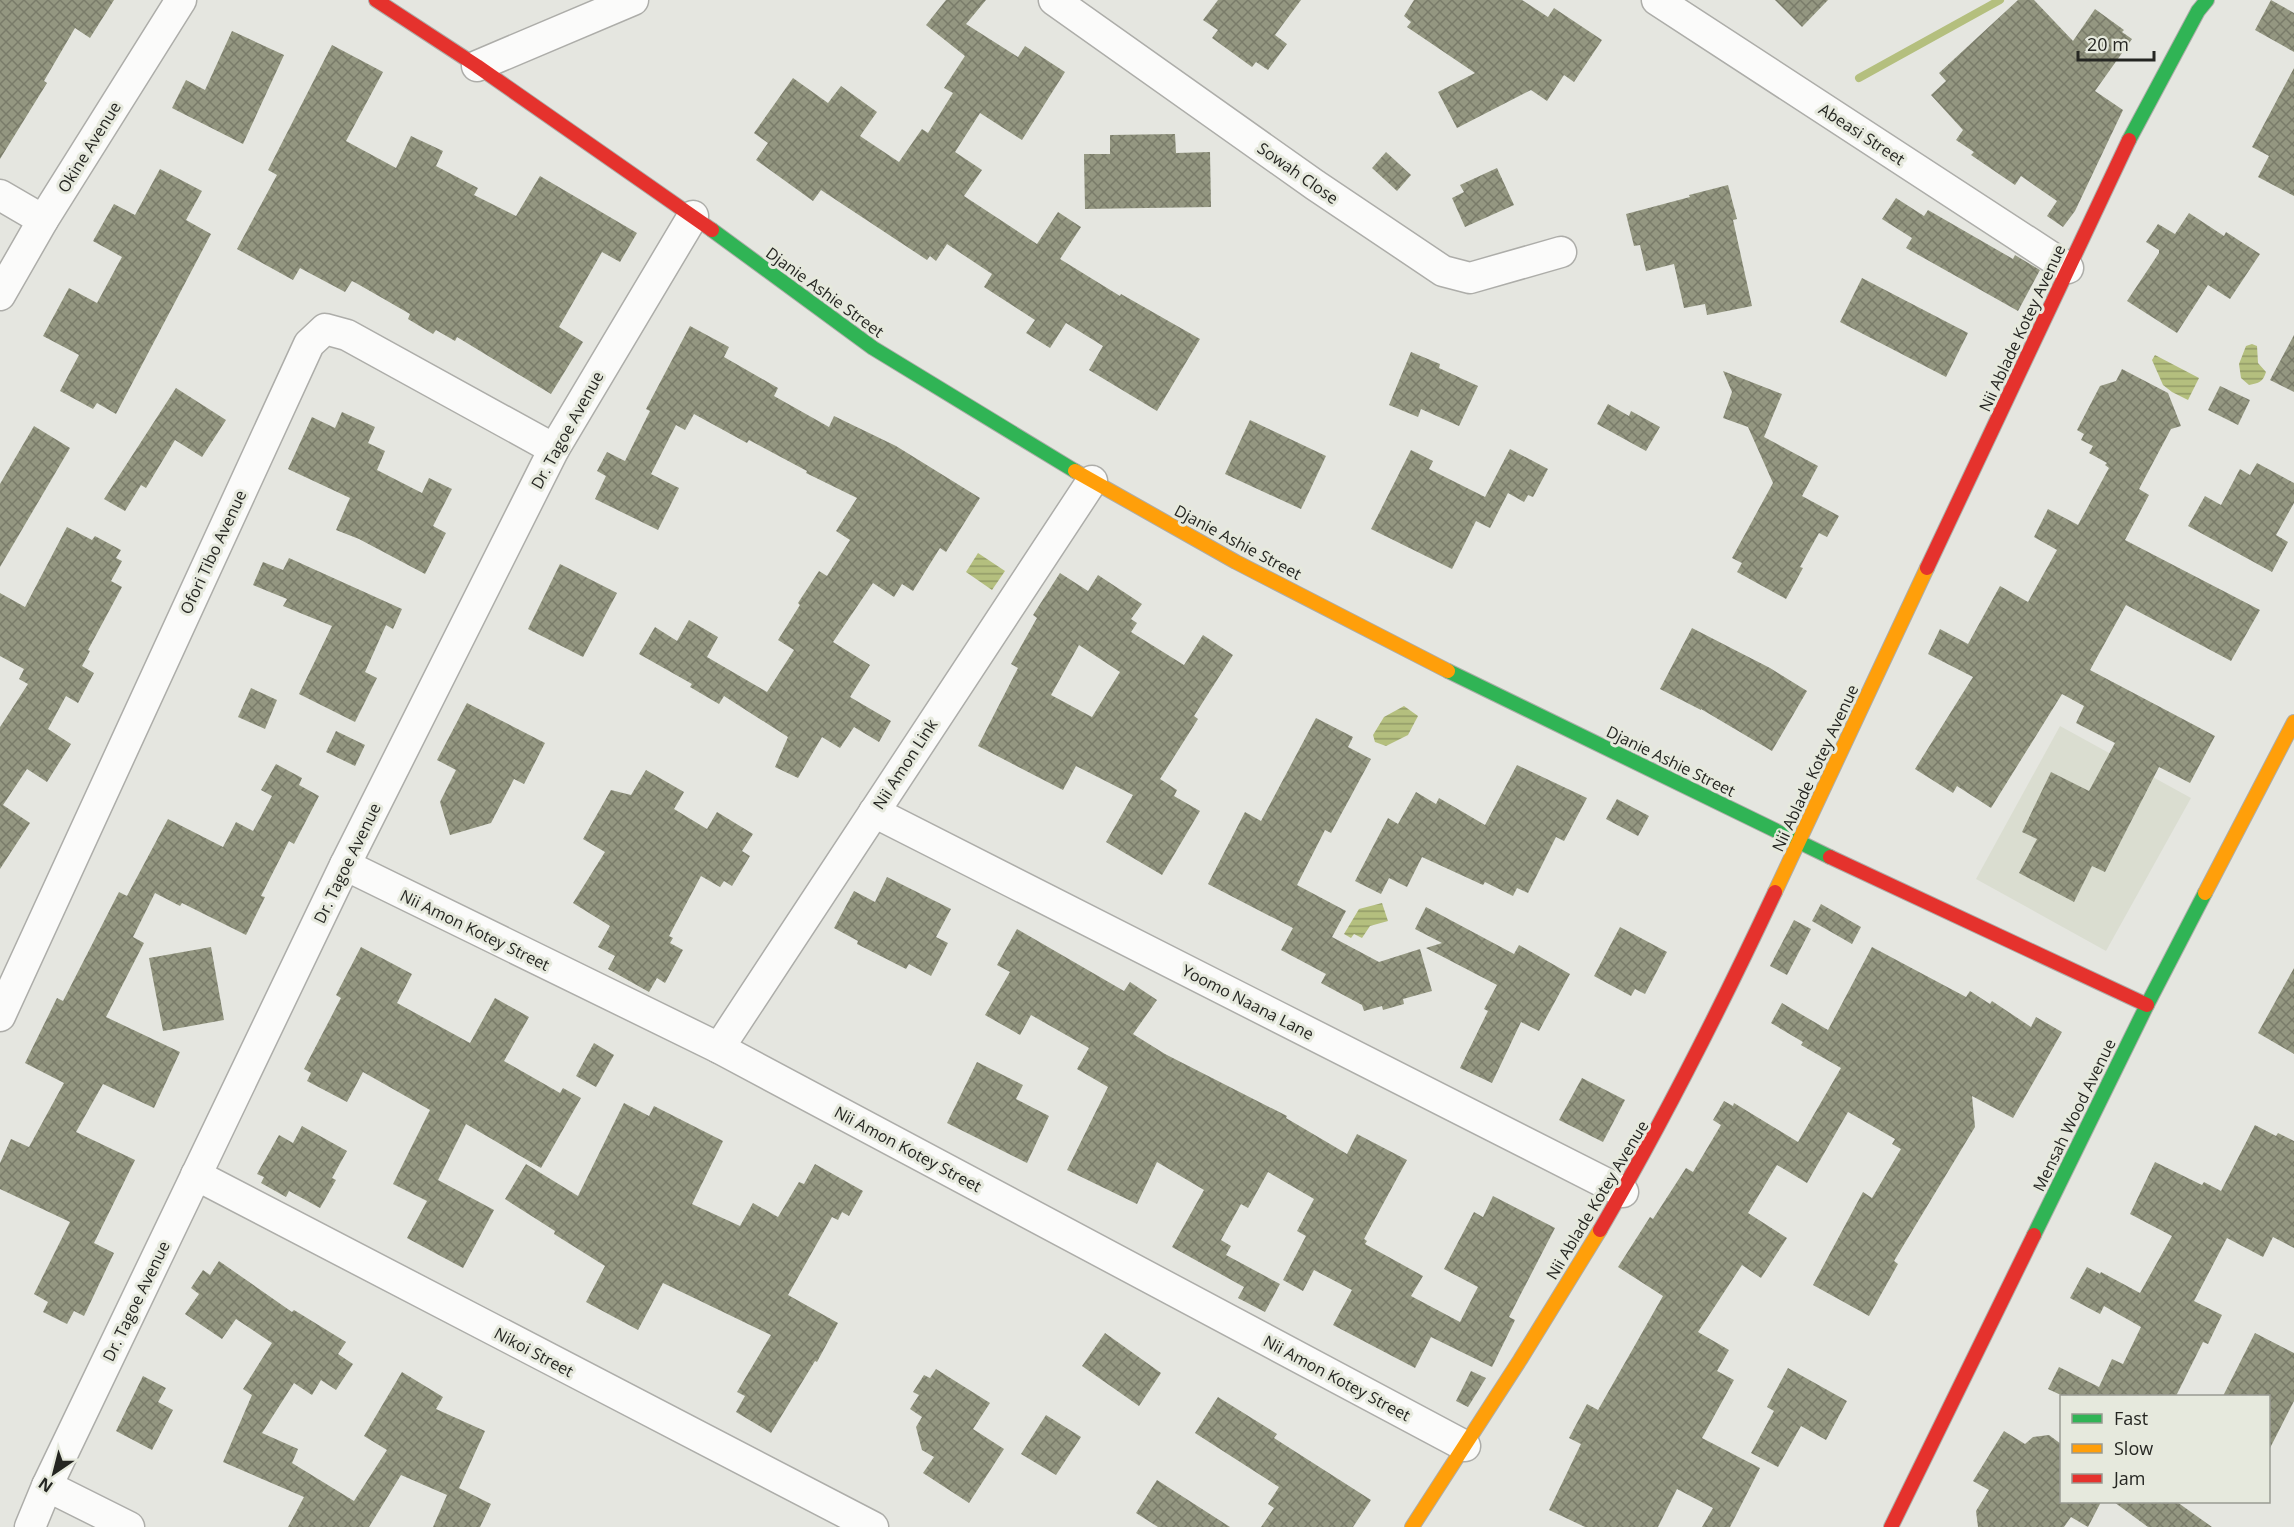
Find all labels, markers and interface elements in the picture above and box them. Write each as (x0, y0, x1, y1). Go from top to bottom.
scale bar (2078, 24, 2154, 62)
text: 20 m (2087, 32, 2129, 56)
street label: Okine Avenue (52, 97, 126, 197)
street label: Abeasi Street (1815, 98, 1909, 170)
street label: Sowah Close (1253, 137, 1343, 209)
street label: Nii Ablade Kotey Avenue (1974, 241, 2070, 415)
street label: Djanie Ashie Street (762, 242, 889, 342)
street label: Dr. Tagoe Avenue (526, 367, 608, 493)
street label: Ofori Tibo Avenue (175, 486, 251, 618)
street label: Djanie Ashie Street (1171, 499, 1306, 585)
street label: Nii Ablade Kotey Avenue (1767, 681, 1863, 855)
street label: Nii Amon Link (868, 714, 943, 813)
street label: Djanie Ashie Street (1603, 720, 1739, 802)
street label: Dr. Tagoe Avenue (308, 799, 386, 927)
street label: Nii Amon Kotey Street (397, 884, 554, 976)
street label: Yoomo Naana Lane (1178, 959, 1318, 1045)
street label: Mensah Wood Avenue (2027, 1035, 2121, 1195)
street label: Nii Amon Kotey Street (831, 1101, 986, 1197)
street label: Nii Ablade Kotey Avenue (1541, 1116, 1653, 1284)
street label: Dr. Tagoe Avenue (97, 1237, 175, 1365)
street label: Nikoi Street (490, 1322, 578, 1382)
street label: Nii Amon Kotey Street (1260, 1330, 1415, 1426)
legend (2060, 1395, 2270, 1503)
text: Fast (2114, 1406, 2148, 1430)
text: Slow (2114, 1436, 2153, 1460)
north arrow (24, 1443, 84, 1503)
text: Jam (2112, 1466, 2146, 1490)
text: N (34, 1473, 57, 1498)

